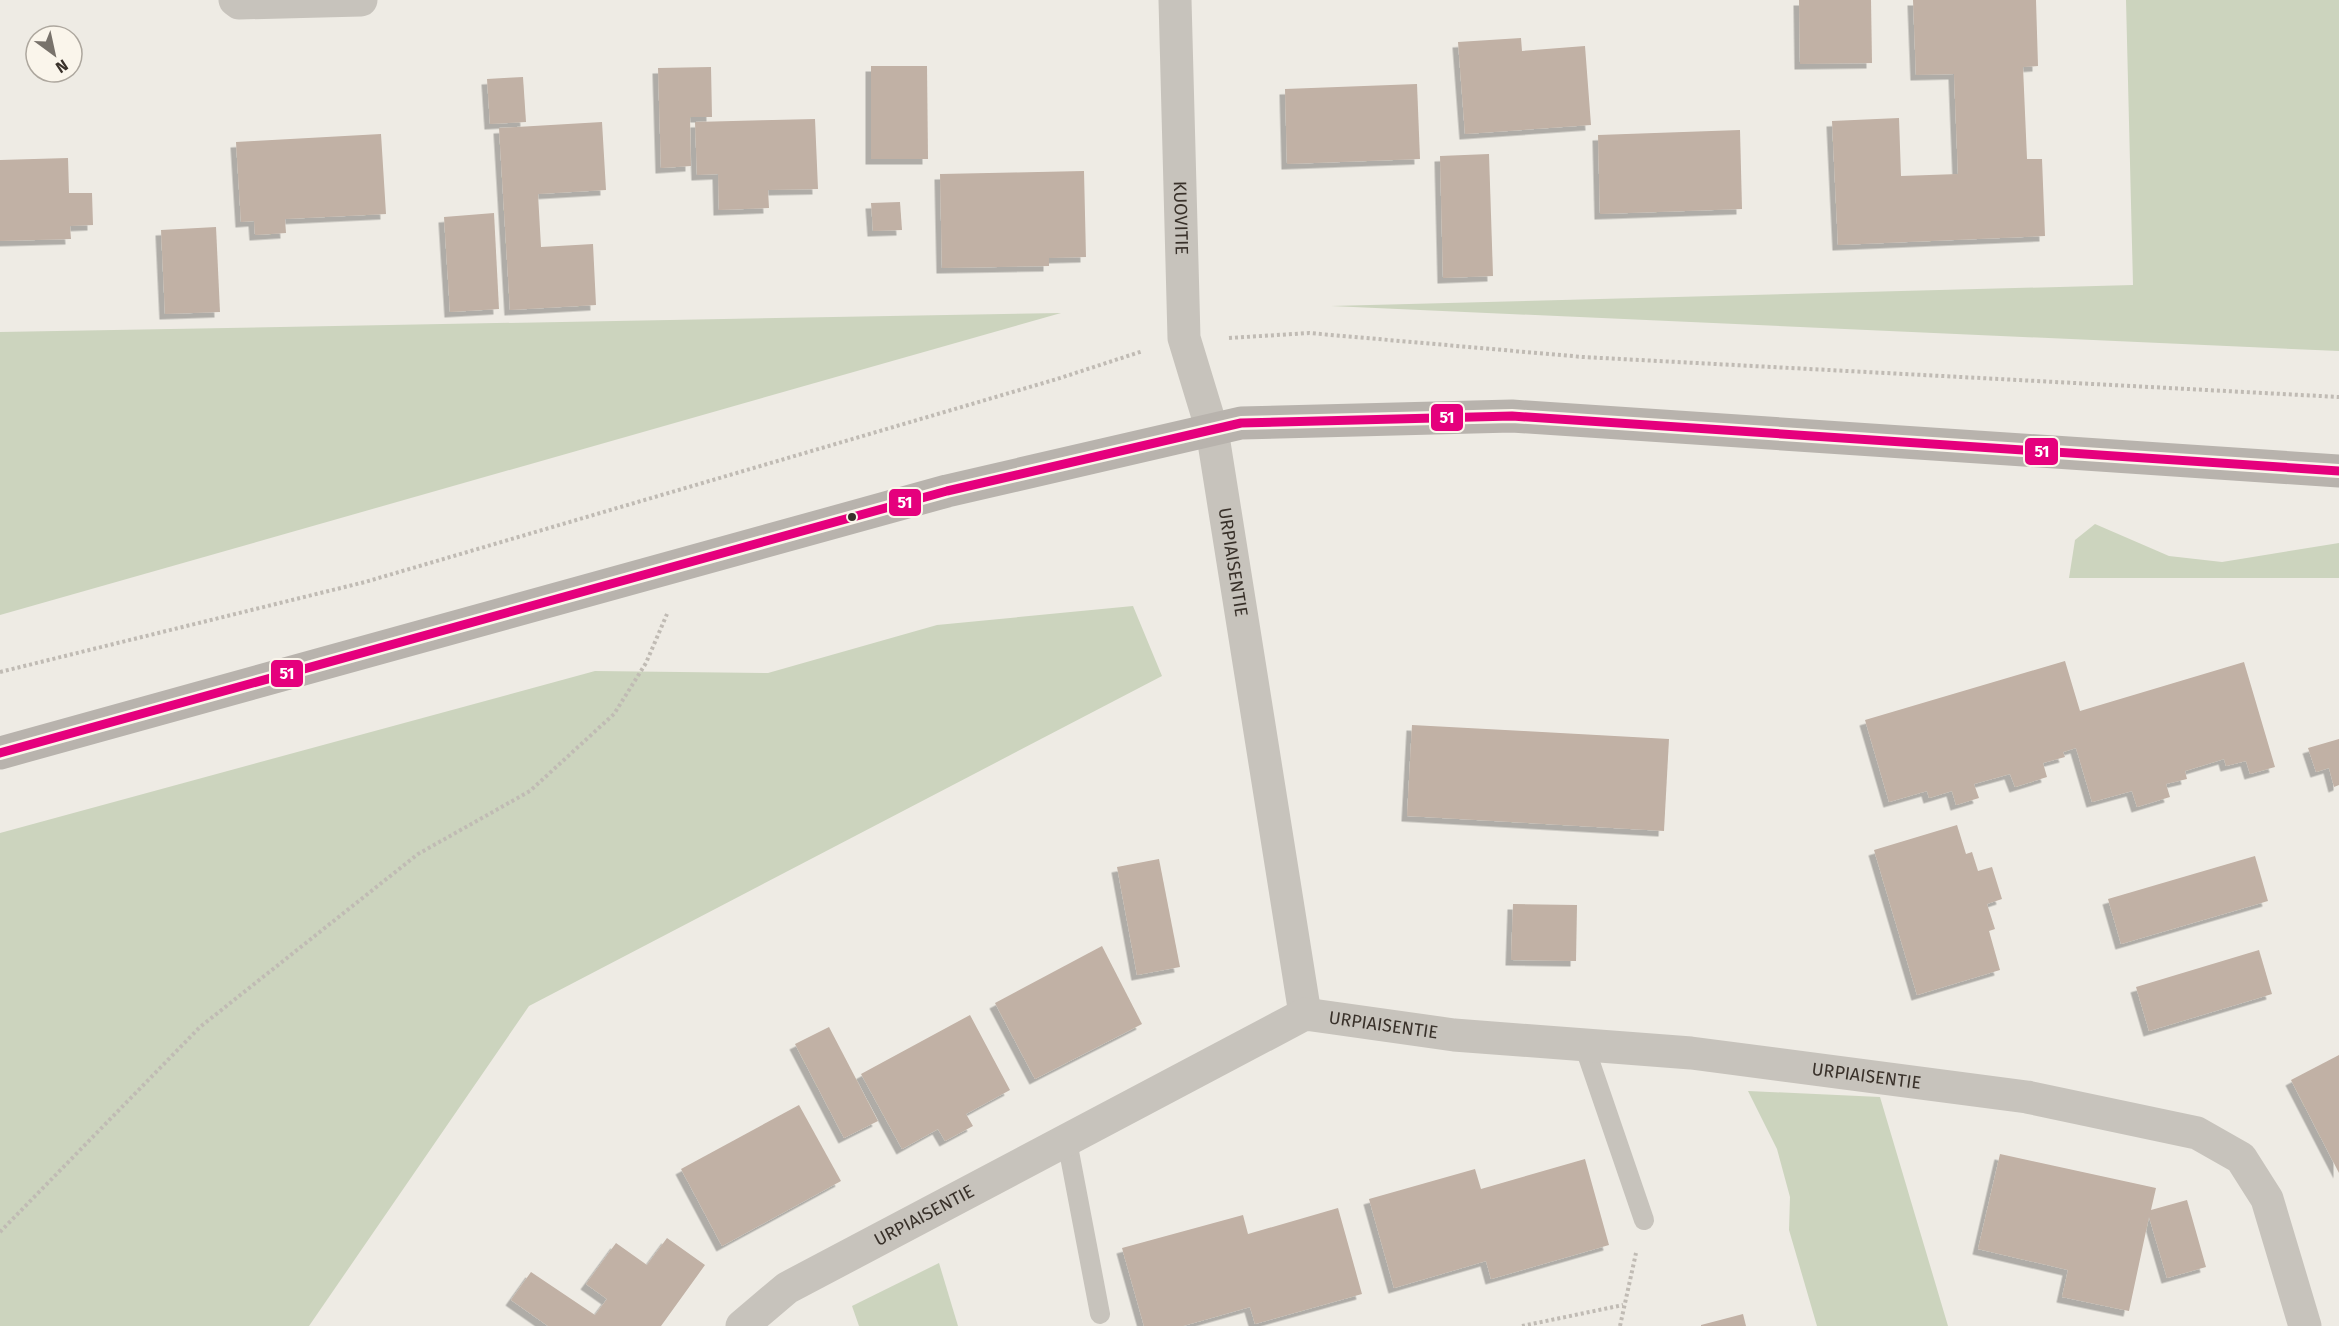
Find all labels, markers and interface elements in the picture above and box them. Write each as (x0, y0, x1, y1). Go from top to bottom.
north arrow (24, 24, 84, 84)
text: N (52, 55, 72, 77)
street label: KUOVITIE (1169, 180, 1193, 255)
line badge: 51 (1430, 403, 1464, 432)
text: 51 (1439, 408, 1455, 427)
line badge: 51 (2024, 437, 2059, 466)
text: 51 (2034, 442, 2050, 461)
line badge: 51 (888, 488, 922, 517)
text: 51 (897, 493, 913, 512)
street label: URPIAISENTIE (1213, 506, 1253, 618)
unlabelled marker (846, 511, 858, 523)
line badge: 51 (270, 659, 304, 688)
text: 51 (279, 664, 295, 683)
street label: URPIAISENTIE (1327, 1006, 1439, 1044)
street label: URPIAISENTIE (1810, 1058, 1923, 1094)
street label: URPIAISENTIE (870, 1180, 978, 1251)

